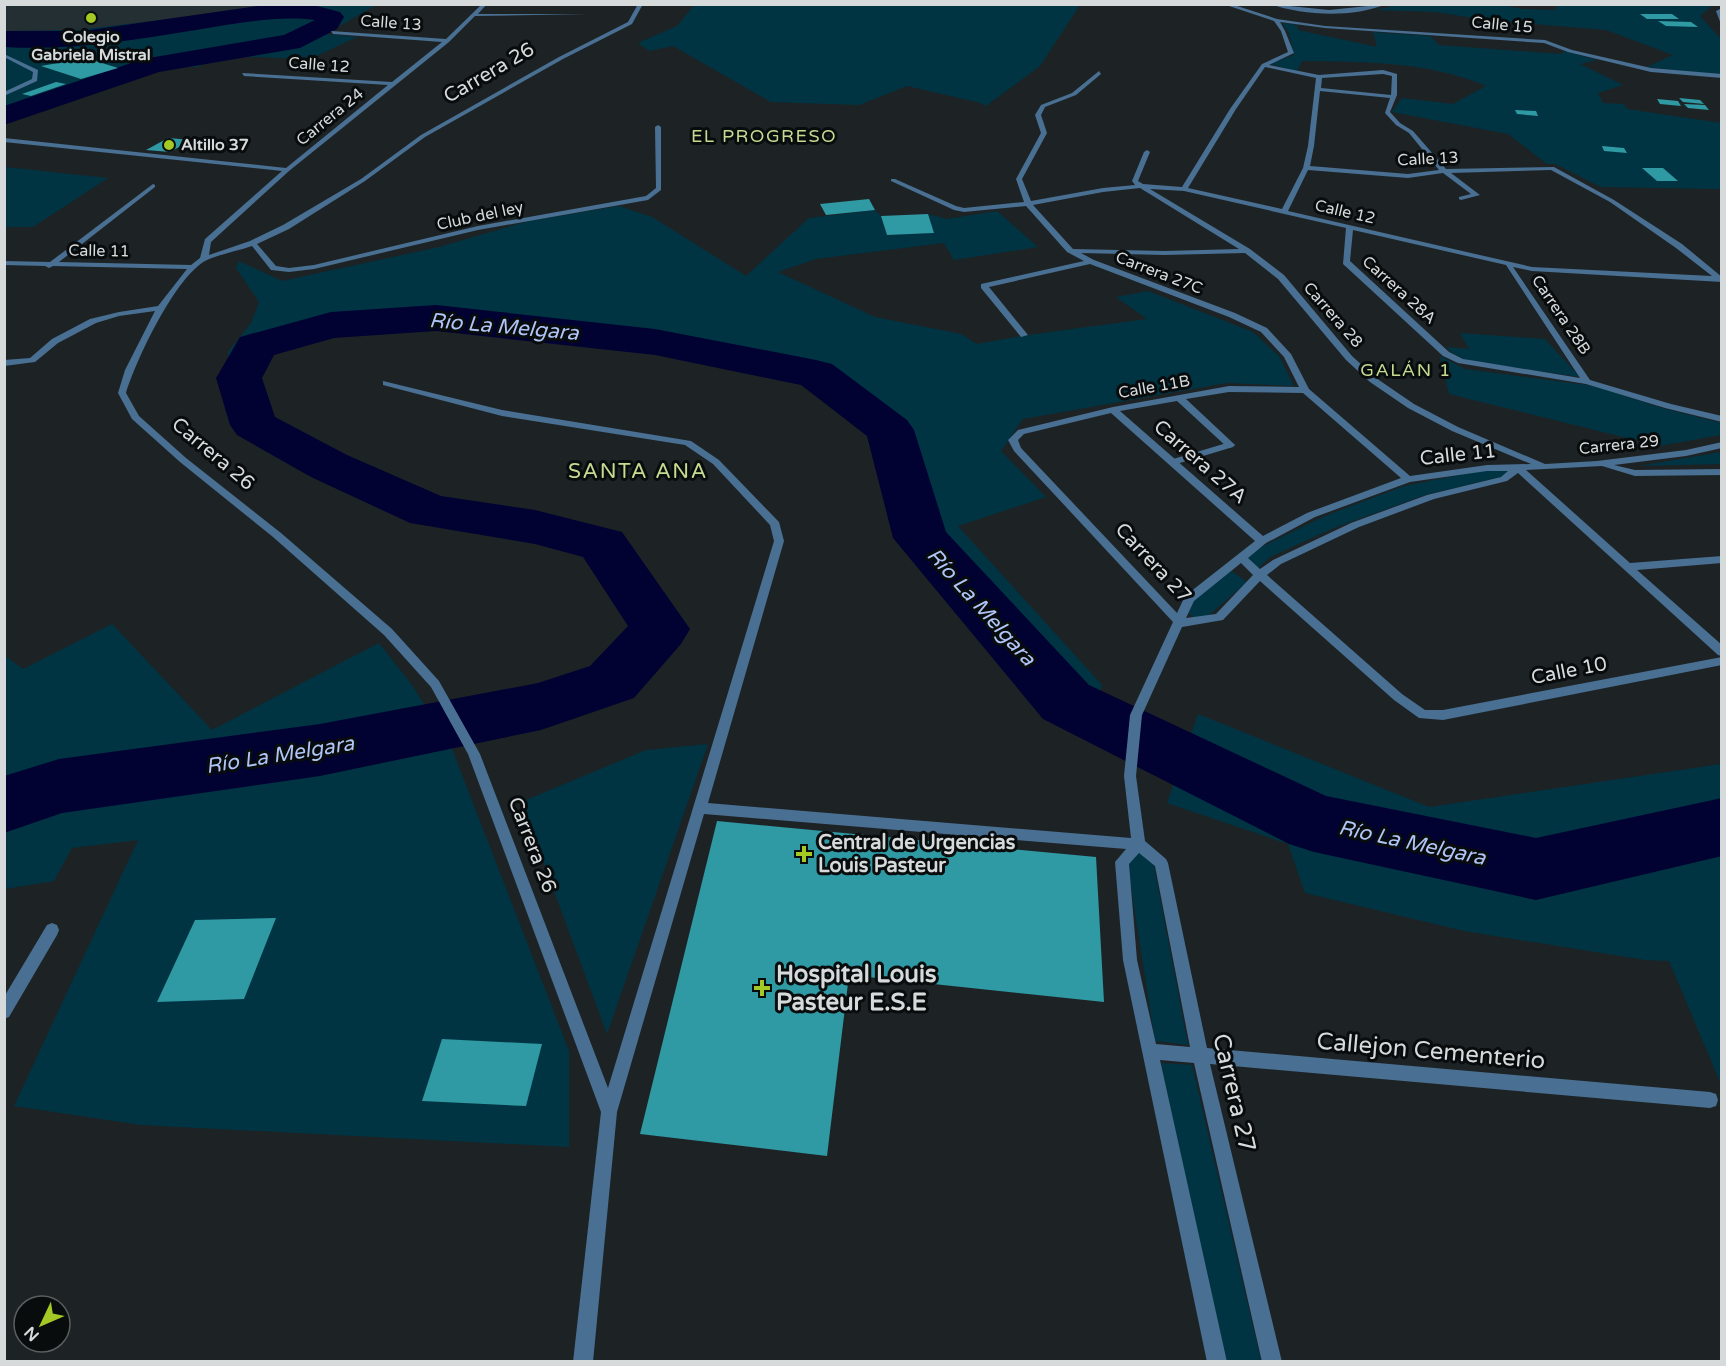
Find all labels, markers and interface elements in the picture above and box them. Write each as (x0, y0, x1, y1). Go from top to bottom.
marker: Colegio Gabriela Mistral (84, 11, 98, 25)
street label: Calle 13 (360, 11, 422, 35)
street label: Calle 15 (1471, 12, 1533, 38)
place label: Colegio Gabriela Mistral (31, 27, 151, 65)
street label: Carrera 26 (439, 37, 539, 109)
street label: Calle 12 (288, 53, 350, 77)
street label: Carrera 24 (292, 84, 368, 150)
district label: EL PROGRESO (691, 125, 837, 147)
place label: Altillo 37 (181, 135, 249, 155)
marker: Altillo 37 (162, 138, 176, 152)
street label: Calle 13 (1397, 147, 1459, 171)
street label: Calle 12 (1313, 195, 1377, 229)
street label: Club del ley (435, 197, 525, 235)
street label: Calle 11 (68, 240, 130, 262)
street label: Carrera 27C (1113, 247, 1205, 299)
street label: Carrera 28A (1358, 252, 1440, 328)
street label: Carrera 28B (1527, 271, 1595, 359)
street label: Carrera 28 (1299, 278, 1367, 352)
water label: Río La Melgara (428, 308, 581, 346)
district label: GALÁN 1 (1360, 359, 1452, 381)
street label: Calle 11B (1117, 371, 1191, 403)
street label: Carrera 26 (167, 412, 259, 496)
street label: Carrera 27A (1148, 415, 1252, 509)
street label: Carrera 29 (1578, 431, 1660, 459)
street label: Calle 11 (1419, 439, 1497, 471)
district label: SANTA ANA (568, 459, 708, 484)
street label: Carrera 27 (1110, 518, 1196, 608)
water label: Río La Melgara (922, 543, 1041, 672)
street label: Calle 10 (1529, 652, 1609, 690)
water label: Río La Melgara (204, 731, 357, 779)
street label: Carrera 26 (503, 794, 561, 896)
water label: Río La Melgara (1336, 815, 1489, 871)
place label: Central de Urgencias Louis Pasteur (818, 831, 1016, 878)
marker: Central de Urgencias Louis Pasteur (795, 845, 813, 863)
place label: Hospital Louis Pasteur E.S.E (776, 960, 936, 1017)
marker: Hospital Louis Pasteur E.S.E (753, 979, 771, 997)
street label: Callejon Cementerio (1315, 1027, 1547, 1075)
street label: Carrera 27 (1206, 1031, 1262, 1155)
north arrow (12, 1294, 72, 1354)
text: N (20, 1322, 44, 1345)

